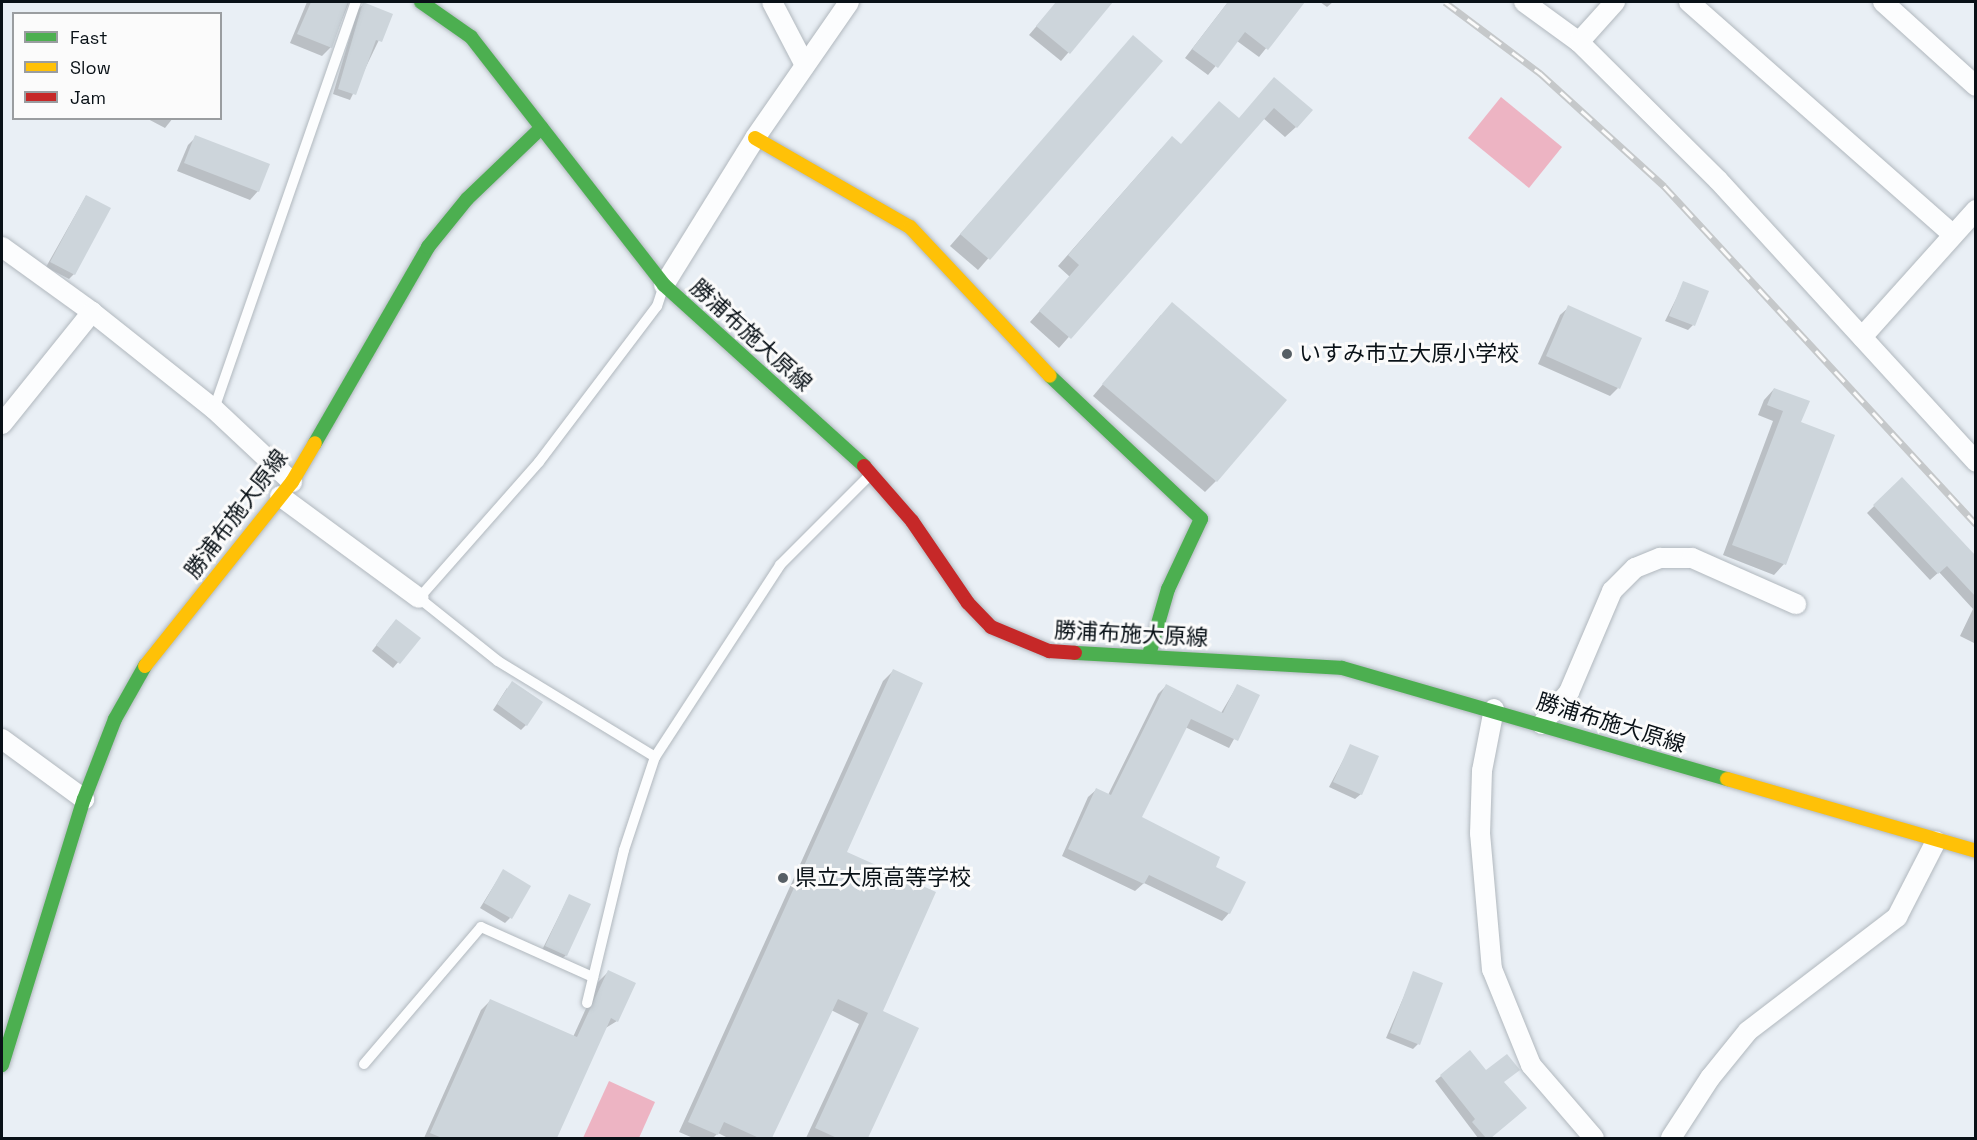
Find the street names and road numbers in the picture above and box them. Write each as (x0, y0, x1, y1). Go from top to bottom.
street label: 勝浦布施大原線 (685, 274, 817, 396)
street label: 勝浦布施大原線 (179, 445, 293, 583)
street label: 勝浦布施大原線 (1053, 617, 1209, 651)
street label: 勝浦布施大原線 (1534, 688, 1688, 758)

